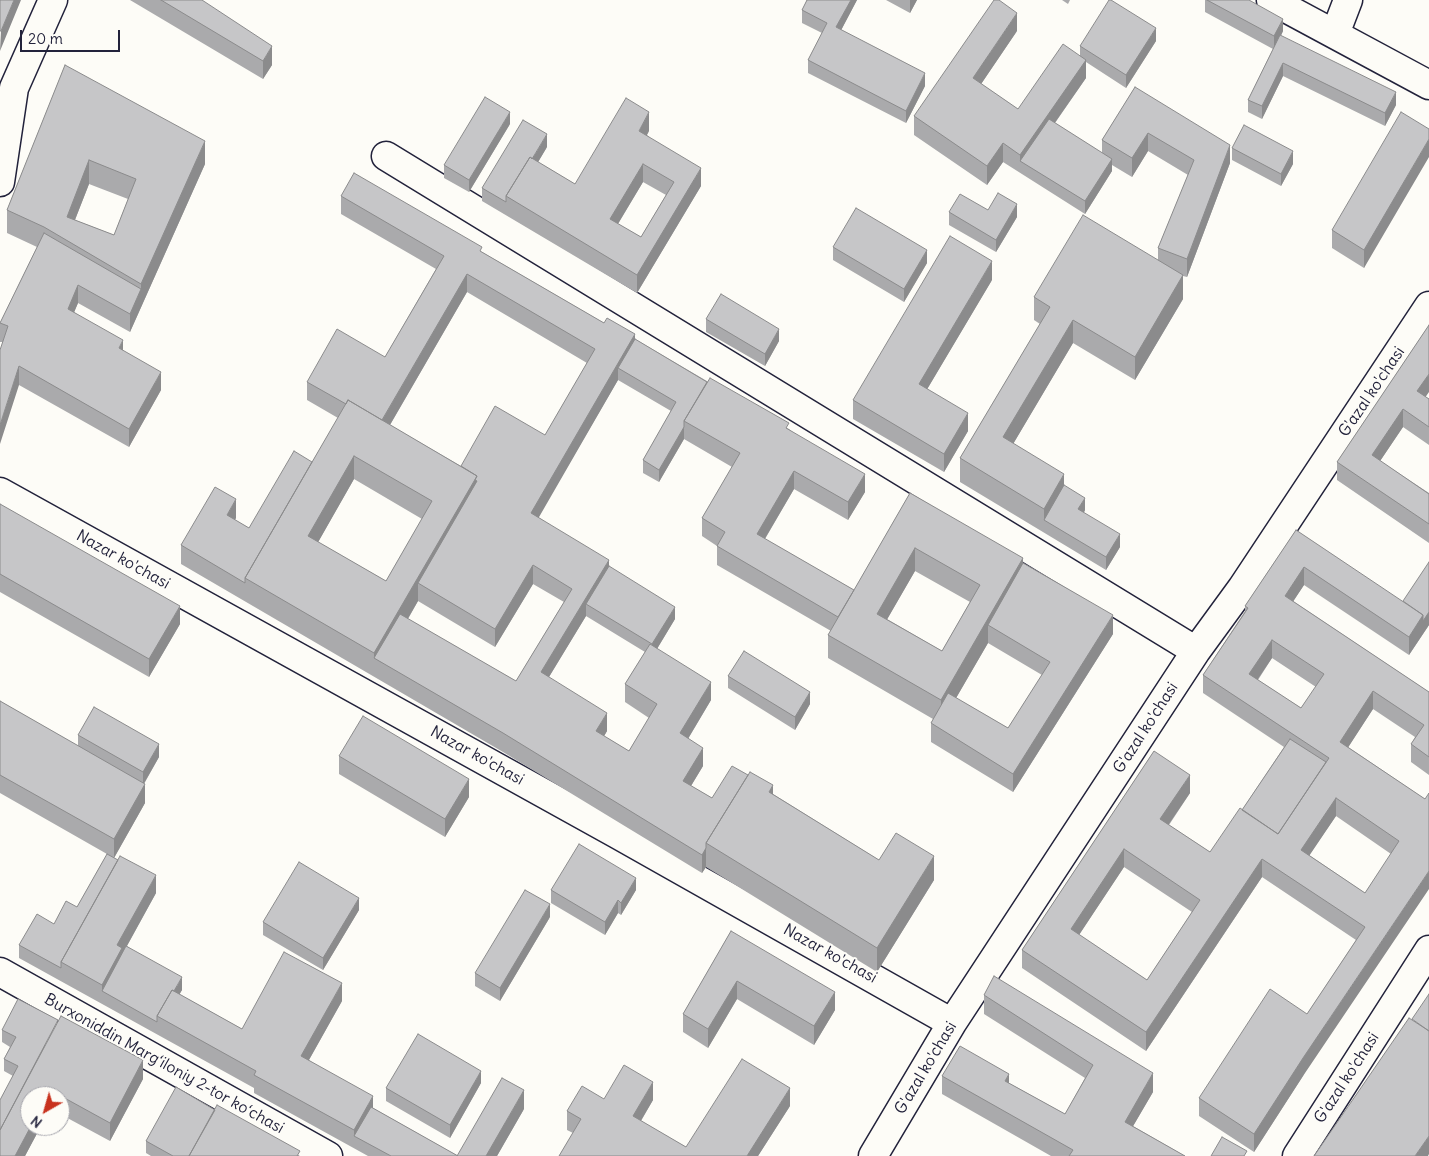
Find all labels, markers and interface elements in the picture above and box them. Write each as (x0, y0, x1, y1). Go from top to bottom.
scale bar (22, 20, 122, 52)
text: 20 m (28, 29, 63, 48)
street label: G'azal ko'chasi (1335, 343, 1409, 441)
street label: Nazar ko'chasi (73, 526, 173, 594)
street label: G'azal ko'chasi (1109, 679, 1183, 777)
street label: Nazar ko'chasi (427, 722, 527, 790)
street label: Nazar ko'chasi (780, 920, 880, 988)
street label: Burxoniddin Marg‘iloniy 2-tor ko‘chasi (41, 990, 287, 1138)
street label: G'azal ko'chasi (891, 1018, 961, 1118)
street label: G'azal ko'chasi (1310, 1029, 1384, 1127)
north arrow (20, 1086, 70, 1136)
text: N (27, 1112, 46, 1132)

